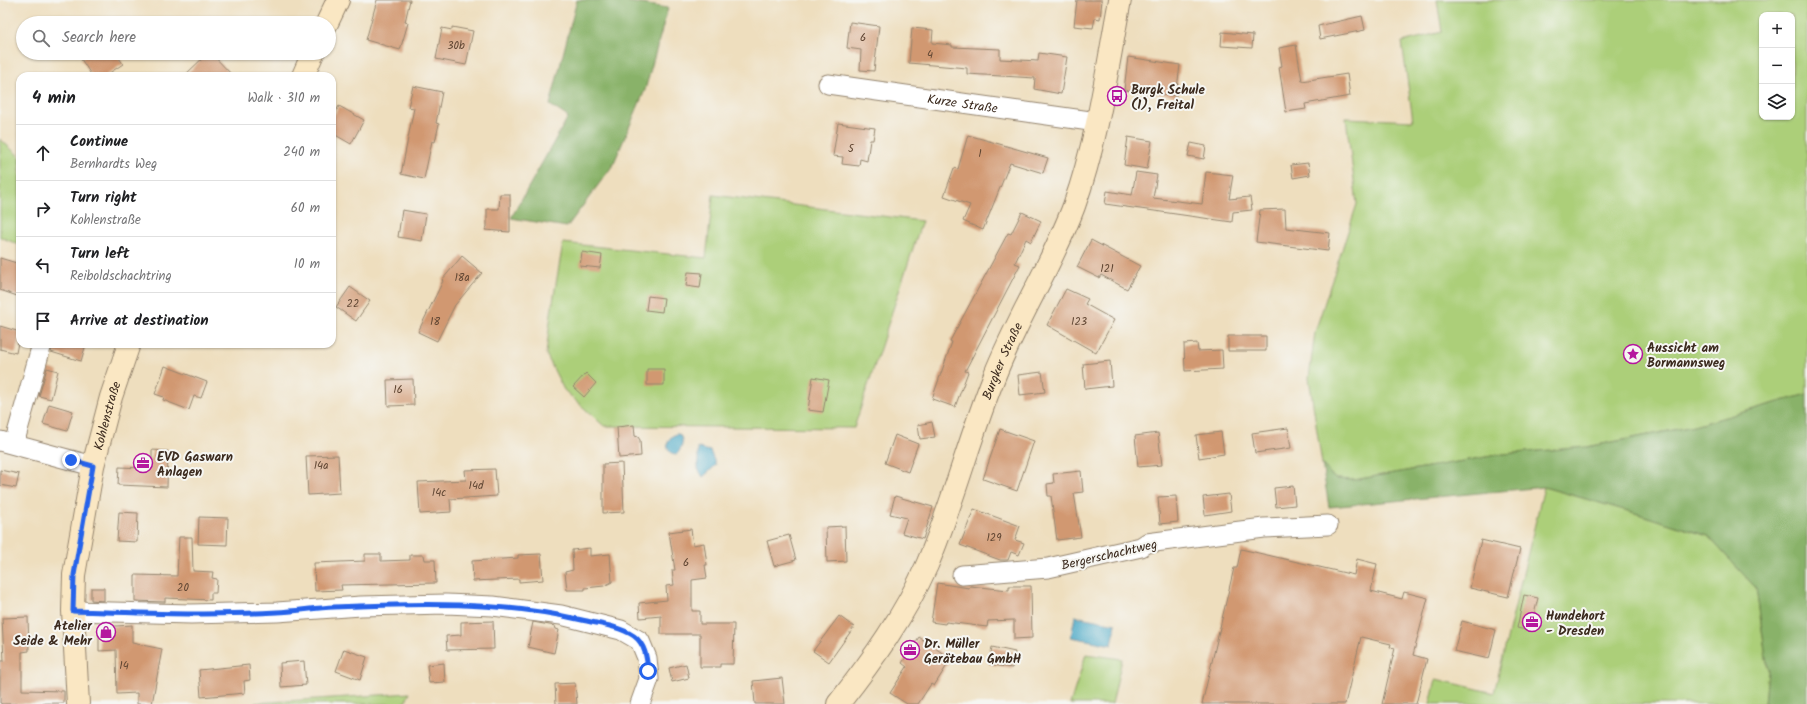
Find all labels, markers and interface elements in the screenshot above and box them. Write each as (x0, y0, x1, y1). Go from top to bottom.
map controls (1759, 12, 1795, 120)
button: + (1759, 12, 1795, 48)
search box (16, 16, 336, 60)
text: Search here (62, 26, 136, 50)
icon: search (30, 27, 52, 49)
house number: 6 (860, 29, 866, 47)
house number: 30b (447, 37, 465, 55)
house number: 4 (927, 46, 933, 64)
button: − (1759, 48, 1795, 84)
place label: Burgk Schule (1), Freital (1131, 80, 1205, 116)
button: layers (1759, 84, 1795, 120)
text: 4 min (32, 85, 76, 112)
bus stop icon: Burgk Schule (1), Freital (1106, 85, 1128, 107)
text: Walk · 310 m (247, 88, 320, 109)
street label: Kurze Straße (926, 89, 999, 120)
text: Continue (70, 130, 128, 154)
house number: 5 (848, 140, 855, 158)
icon: ahead (32, 142, 54, 164)
text: 240 m (283, 142, 320, 163)
house number: 1 (978, 145, 982, 163)
text: Bernhardts Weg (70, 154, 157, 175)
text: Turn right (70, 186, 137, 210)
icon: right (32, 198, 54, 220)
text: 60 m (291, 198, 320, 219)
text: Kohlenstraße (70, 210, 141, 231)
text: Turn left (70, 242, 130, 266)
icon: left (32, 254, 54, 276)
text: 10 m (294, 254, 320, 275)
house number: 121 (1100, 260, 1114, 278)
text: Reiboldschachtring (70, 266, 172, 287)
house number: 18a (454, 269, 470, 287)
house number: 22 (347, 295, 359, 313)
text: Arrive at destination (70, 309, 209, 333)
icon: arrive (32, 310, 54, 332)
house number: 18 (430, 313, 440, 331)
house number: 123 (1071, 313, 1087, 331)
street label: Burgker Straße (977, 319, 1029, 403)
place label: Aussicht am Bormannsweg (1647, 338, 1725, 374)
place icon: Aussicht am Bormannsweg (1622, 343, 1644, 365)
street label: Kohlenstraße (89, 378, 128, 453)
house number: 16 (393, 381, 403, 399)
place label: EVD Gaswarn Anlagen (157, 447, 233, 483)
route end (62, 451, 80, 469)
office icon: EVD Gaswarn Anlagen (132, 452, 154, 474)
house number: 14a (314, 457, 328, 475)
house number: 14d (468, 477, 484, 495)
house number: 14c (432, 484, 446, 502)
house number: 129 (986, 529, 1002, 547)
street label: Bergerschachtweg (1059, 534, 1159, 577)
house number: 6 (683, 554, 689, 572)
house number: 20 (177, 579, 189, 597)
place label: Hundehort - Dresden (1546, 606, 1605, 642)
office icon: Hundehort - Dresden (1521, 611, 1543, 633)
place label: Atelier Seide & Mehr (13, 616, 93, 652)
shop icon: Atelier Seide & Mehr (95, 621, 117, 643)
place label: Dr. Müller Gerätebau GmbH (924, 634, 1022, 670)
office icon: Dr. Müller Gerätebau GmbH (899, 639, 921, 661)
house number: 14 (119, 657, 129, 675)
route start (639, 662, 657, 680)

